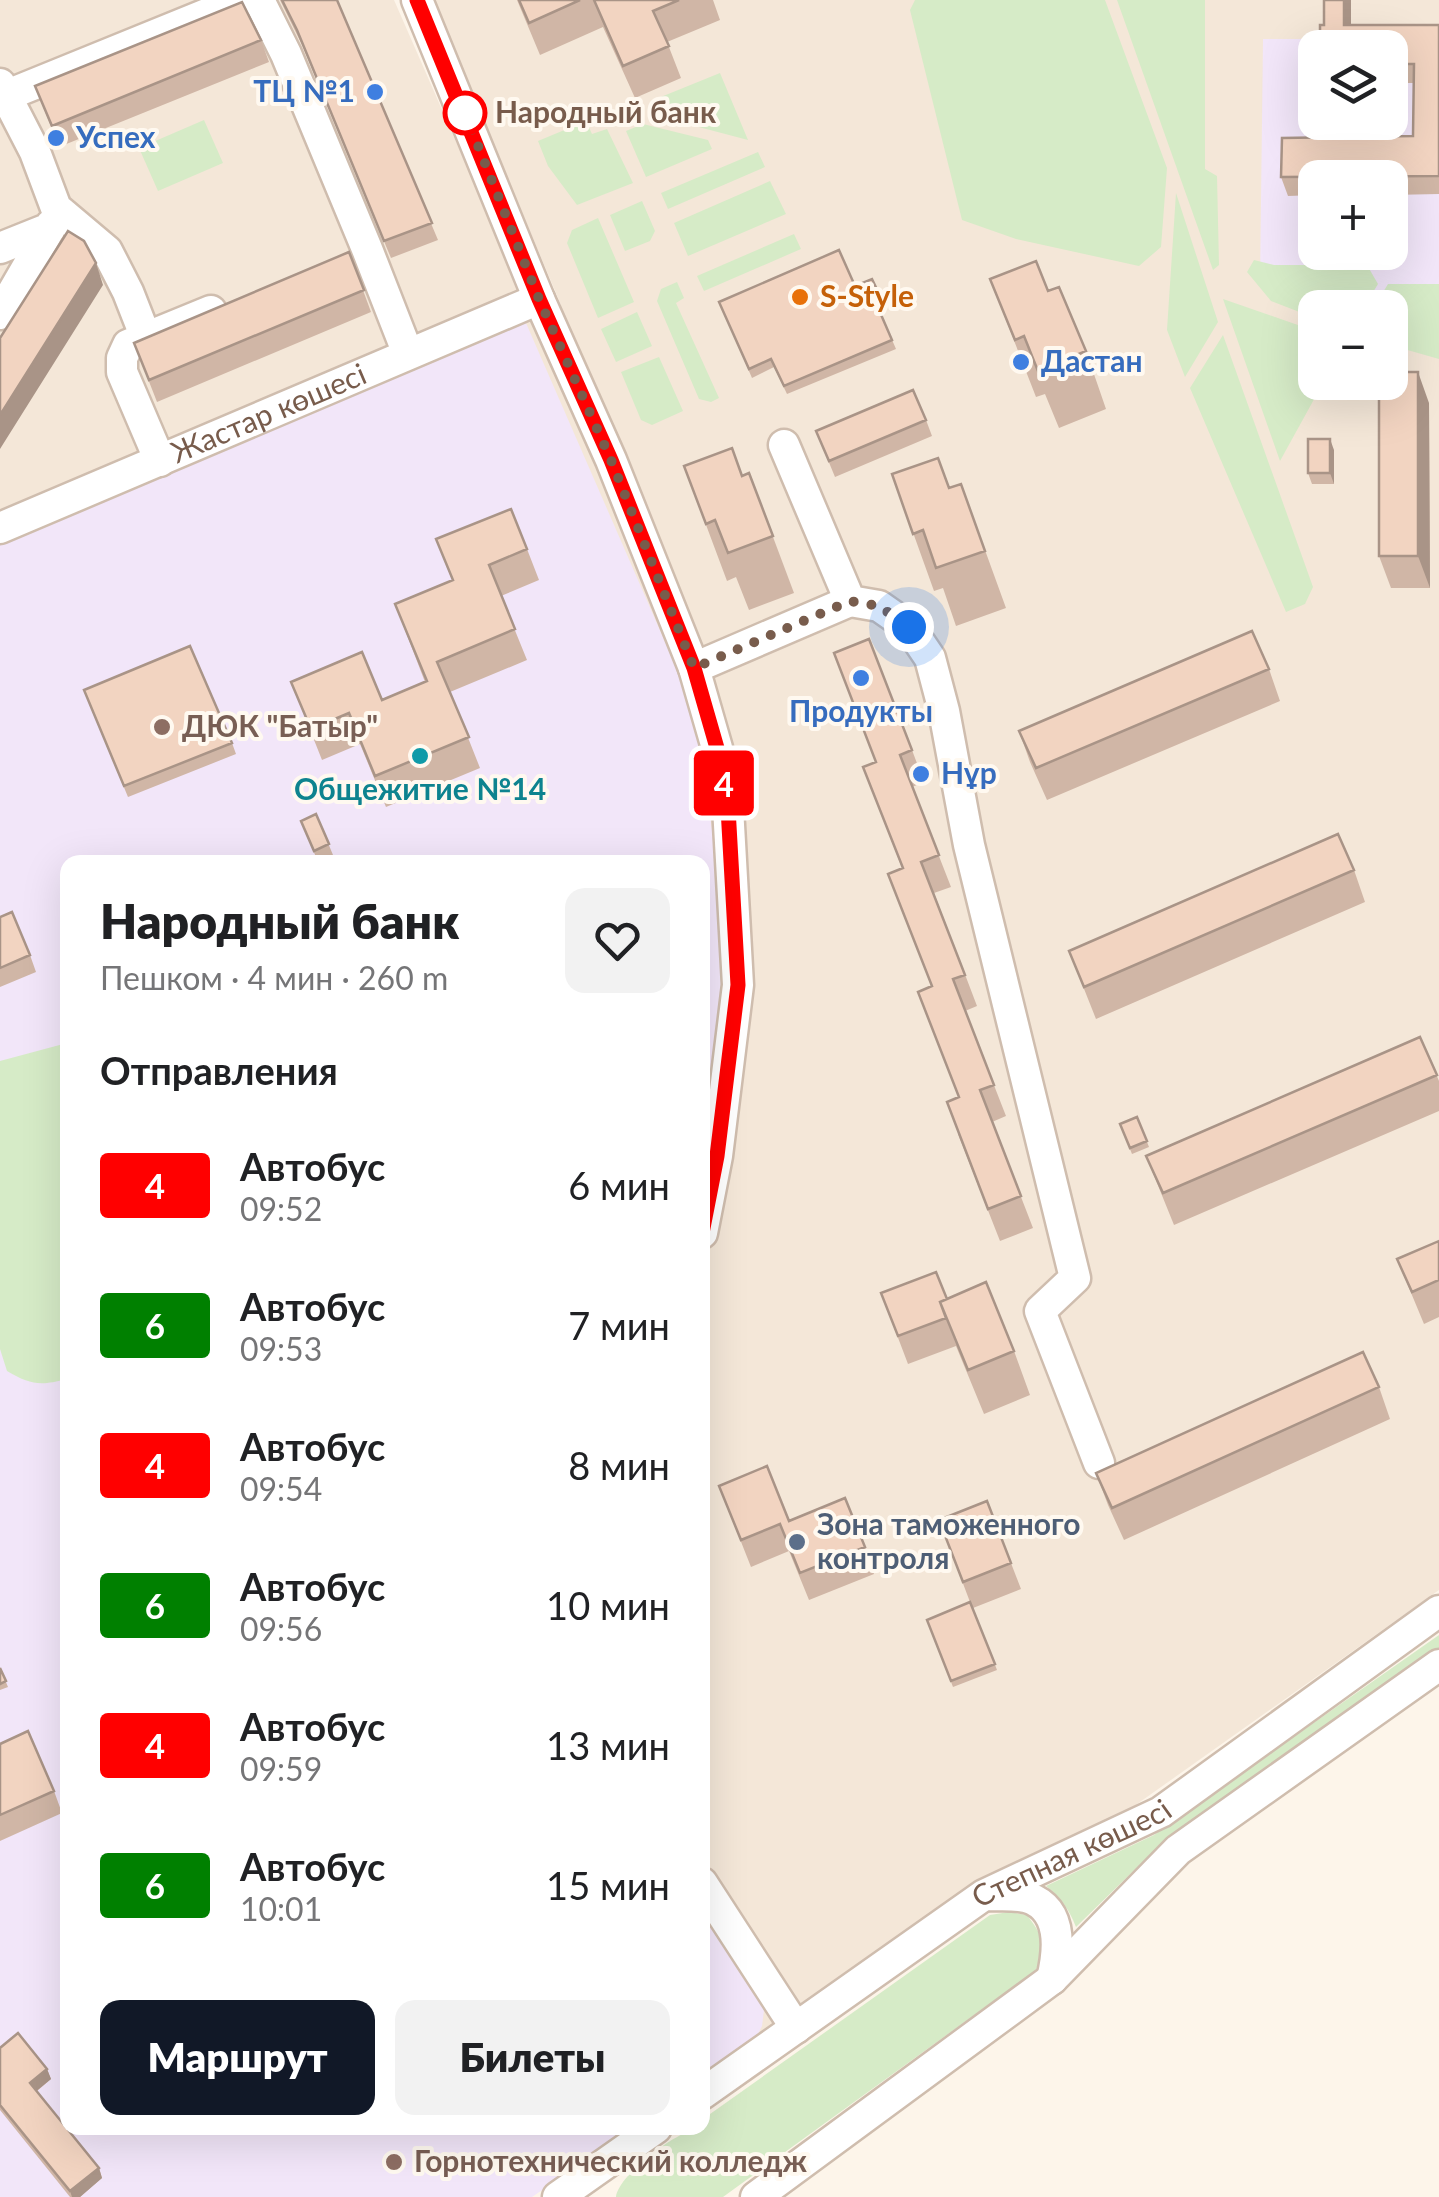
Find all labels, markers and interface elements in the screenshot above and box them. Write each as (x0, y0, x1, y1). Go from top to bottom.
map controls (1298, 30, 1408, 400)
button: layers (1298, 30, 1408, 140)
place label: ТЦ №1 (253, 72, 355, 108)
marker: ТЦ №1 (364, 81, 386, 103)
marker: Народный банк (444, 92, 486, 134)
place label: Народный банк (495, 93, 717, 129)
place label: Успех (75, 118, 156, 154)
marker: Успех (45, 127, 67, 149)
button: + (1298, 160, 1408, 270)
place label: S-Style (820, 277, 914, 313)
marker: S-Style (789, 286, 811, 308)
button: − (1298, 290, 1408, 400)
place label: Дастан (1041, 342, 1143, 378)
marker: Дастан (1010, 351, 1032, 373)
street label: Жастар көшесі (165, 355, 371, 469)
your location (884, 602, 934, 652)
marker: Продукты (850, 667, 872, 689)
place label: Продукты (789, 692, 933, 728)
place label: ДЮК "Батыр" (182, 707, 378, 743)
marker: ДЮК "Батыр" (151, 716, 173, 738)
marker: Общежитие №14 (409, 745, 431, 767)
line badge: 4 (692, 750, 756, 816)
place label: Нұр (941, 754, 997, 790)
text: 4 (714, 762, 734, 804)
marker: Нұр (910, 763, 932, 785)
place label: Общежитие №14 (294, 770, 546, 806)
button: heart (565, 888, 670, 993)
text: Народный банк (100, 892, 459, 949)
text: Пешком · 4 мин · 260 m (100, 958, 448, 997)
text: Отправления (100, 1047, 338, 1093)
text: Автобус (240, 1143, 385, 1189)
text: 6 мин (568, 1162, 670, 1208)
text: 4 (145, 1164, 165, 1206)
text: 09:52 (240, 1189, 322, 1228)
text: Автобус (240, 1283, 385, 1329)
text: 7 мин (568, 1302, 670, 1348)
text: 6 (145, 1304, 165, 1346)
text: 09:53 (240, 1329, 322, 1368)
text: Автобус (240, 1423, 385, 1469)
text: 8 мин (568, 1442, 670, 1488)
text: 4 (145, 1444, 165, 1486)
text: 09:54 (240, 1469, 322, 1508)
place label: Зона таможенного контроля (817, 1505, 1080, 1575)
marker: Зона таможенного контроля (786, 1531, 808, 1553)
text: Автобус (240, 1563, 385, 1609)
text: 10 мин (546, 1582, 670, 1628)
text: 6 (145, 1584, 165, 1626)
text: 09:56 (240, 1609, 322, 1648)
text: Автобус (240, 1703, 385, 1749)
text: 13 мин (546, 1722, 670, 1768)
text: 4 (145, 1724, 165, 1766)
text: 09:59 (240, 1749, 322, 1788)
street label: Степная көшесі (964, 1791, 1178, 1914)
text: Автобус (240, 1843, 385, 1889)
text: 15 мин (546, 1862, 670, 1908)
text: 6 (145, 1864, 165, 1906)
text: 10:01 (240, 1889, 322, 1928)
button: Маршрут (100, 2000, 375, 2115)
button: Билеты (395, 2000, 670, 2115)
place label: Горнотехнический колледж (414, 2142, 808, 2178)
marker: Горнотехнический колледж (383, 2151, 405, 2173)

